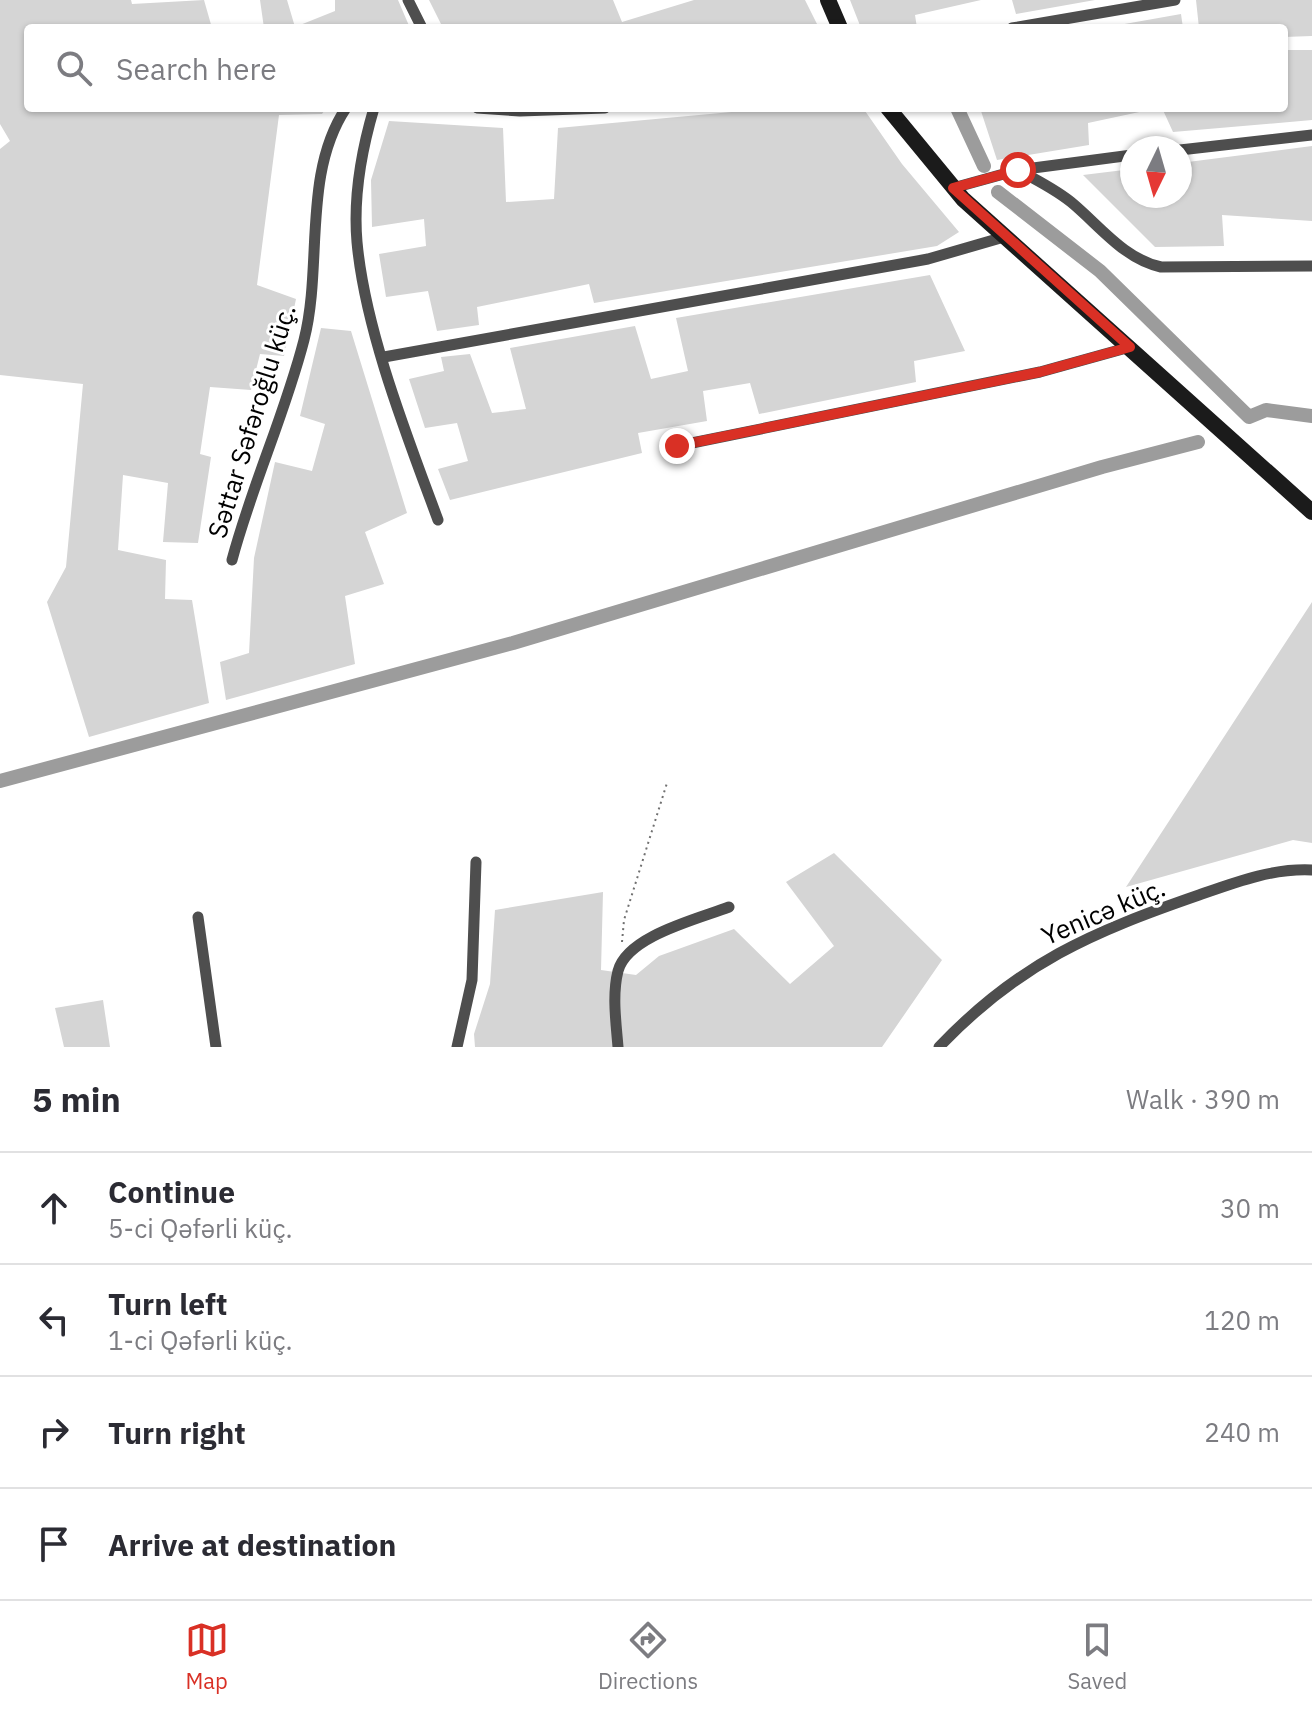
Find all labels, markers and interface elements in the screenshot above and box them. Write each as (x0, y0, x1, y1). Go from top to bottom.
search box (24, 24, 1288, 112)
icon: search (52, 46, 96, 90)
text: Search here (116, 49, 277, 88)
north arrow (1120, 136, 1192, 208)
route start (1000, 152, 1036, 188)
street label: Səttar Səfəroğlu küç. (199, 300, 303, 542)
route end (659, 428, 695, 464)
street label: Yenicə küç. (1036, 870, 1170, 952)
text: 5 min (32, 1077, 121, 1121)
text: Walk · 390 m (1126, 1082, 1280, 1116)
text: Continue (108, 1172, 235, 1211)
icon: ahead (32, 1186, 76, 1230)
text: 30 m (1220, 1191, 1280, 1225)
text: 5-ci Qəfərli küç. (108, 1211, 293, 1245)
text: Turn left (108, 1284, 227, 1323)
icon: left (32, 1298, 76, 1342)
text: 120 m (1204, 1303, 1280, 1337)
text: 1-ci Qəfərli küç. (108, 1323, 293, 1357)
icon: right (32, 1410, 76, 1454)
text: Turn right (108, 1413, 246, 1452)
text: 240 m (1204, 1415, 1280, 1449)
icon: arrive (32, 1522, 76, 1566)
text: Arrive at destination (108, 1525, 396, 1564)
tab: Map (185, 1618, 229, 1695)
tab: Directions (598, 1618, 698, 1695)
tab: Saved (1067, 1618, 1127, 1695)

